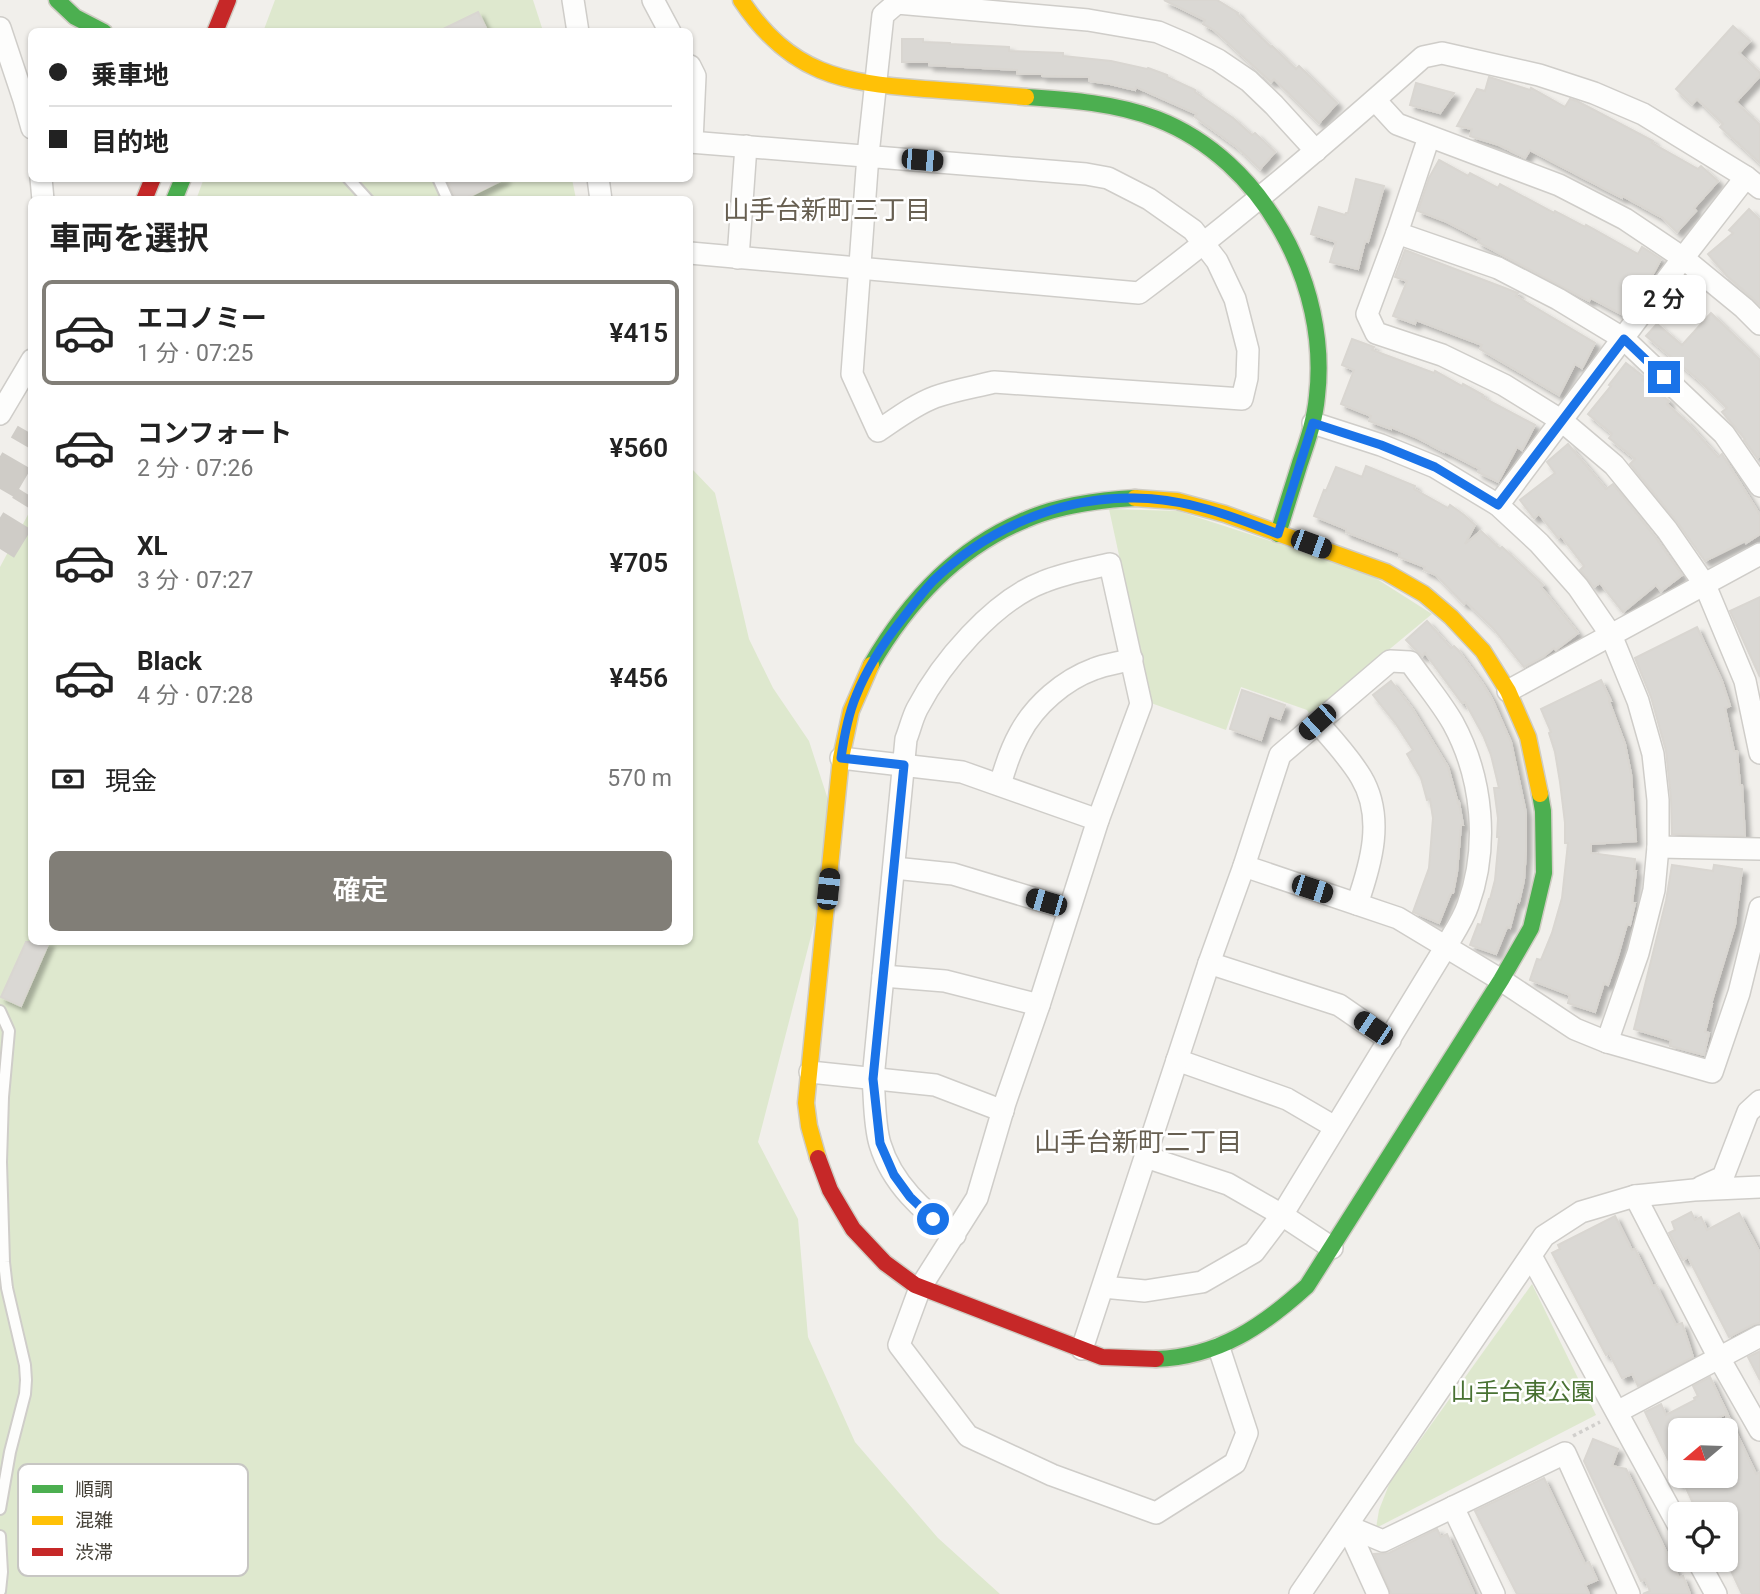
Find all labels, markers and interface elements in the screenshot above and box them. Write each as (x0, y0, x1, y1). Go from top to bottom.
text: 乗車地 (91, 60, 169, 90)
text: 目的地 (91, 127, 169, 157)
car (901, 148, 944, 172)
district label: 山手台新町三丁目 (723, 195, 931, 225)
text: 車両を選択 (49, 219, 209, 257)
callout: 2 分 (1622, 276, 1706, 324)
text: 2 分 (1643, 286, 1685, 313)
icon: car (53, 301, 116, 364)
text: エコノミー (137, 303, 267, 333)
text: ¥415 (610, 318, 668, 348)
text: 1 分 · 07:25 (137, 340, 253, 367)
route end (1648, 361, 1680, 393)
icon: car (53, 416, 116, 479)
text: コンフォート (137, 418, 292, 448)
text: ¥560 (610, 433, 668, 463)
text: 2 分 · 07:26 (137, 455, 253, 482)
car (1288, 527, 1335, 561)
icon: car (53, 531, 116, 594)
text: XL (137, 531, 168, 561)
text: ¥705 (610, 548, 668, 578)
text: 3 分 · 07:27 (137, 567, 253, 594)
icon: car (53, 646, 116, 709)
text: Black (137, 646, 202, 676)
text: ¥456 (610, 663, 668, 693)
text: 4 分 · 07:28 (137, 682, 253, 709)
car (1295, 700, 1340, 744)
icon: cash (49, 760, 87, 798)
text: 570 m (607, 765, 672, 792)
text: 現金 (105, 766, 157, 796)
button: 確定 (49, 851, 672, 931)
car (816, 867, 841, 911)
car (1289, 873, 1336, 905)
car (1023, 886, 1070, 918)
car (1350, 1008, 1397, 1048)
district label: 山手台新町二丁目 (1034, 1127, 1242, 1157)
route start (917, 1203, 949, 1235)
park label: 山手台東公園 (1451, 1378, 1595, 1406)
north arrow (1668, 1418, 1738, 1488)
map controls (1668, 1418, 1738, 1572)
legend (18, 1464, 248, 1576)
text: 順調 (75, 1478, 113, 1501)
button: locate (1668, 1502, 1738, 1572)
text: 混雑 (75, 1509, 113, 1532)
text: 渋滞 (75, 1541, 113, 1564)

